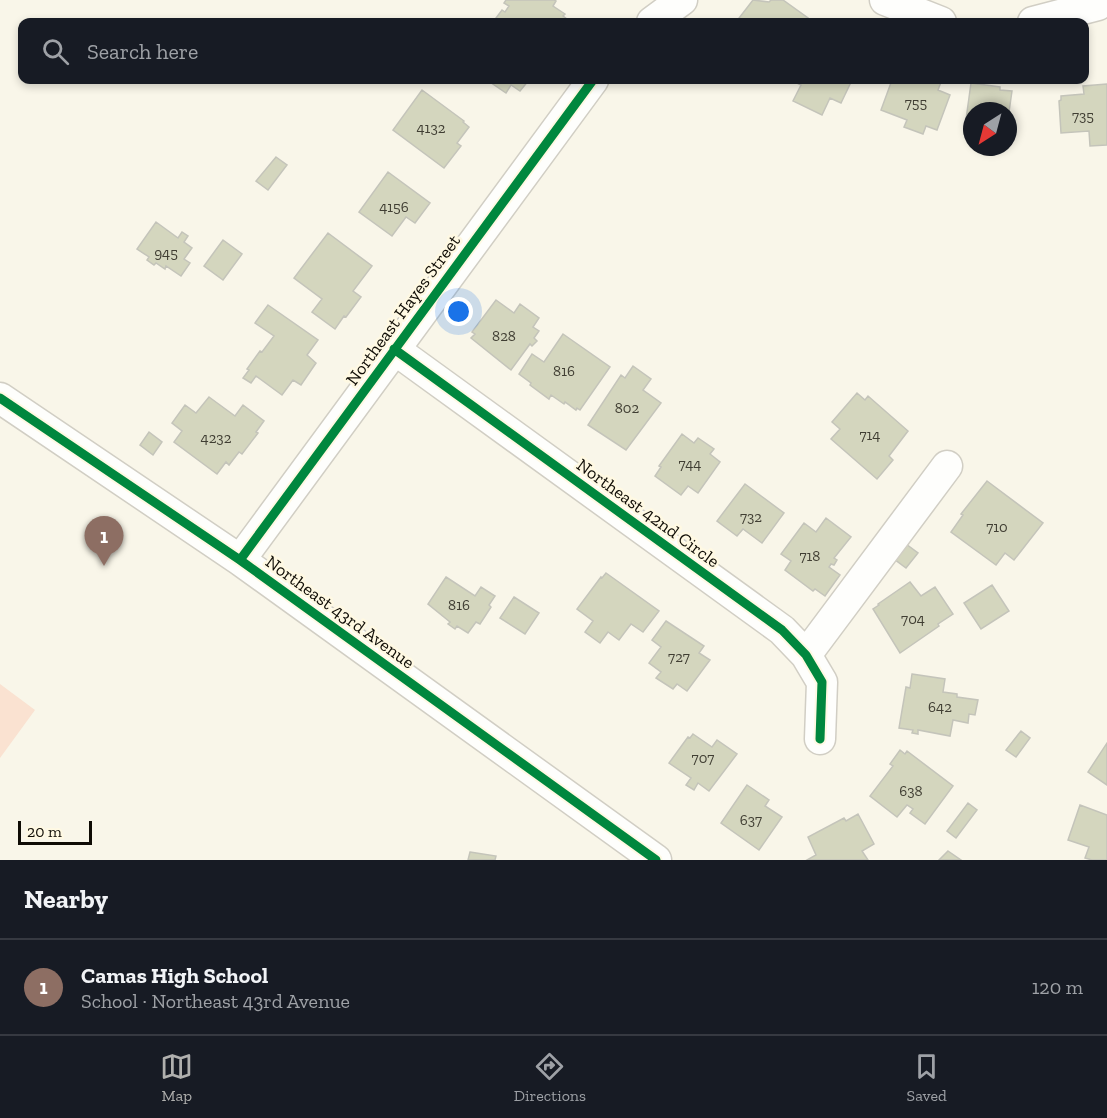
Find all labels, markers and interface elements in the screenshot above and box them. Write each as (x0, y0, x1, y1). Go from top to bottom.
search box (18, 18, 1089, 84)
icon: search (39, 35, 72, 68)
text: Search here (87, 38, 198, 65)
house number: 755 (905, 94, 928, 112)
north arrow (963, 102, 1017, 156)
house number: 735 (1072, 107, 1094, 125)
house number: 4132 (417, 119, 446, 137)
house number: 4156 (379, 198, 409, 216)
street label: Northeast Hayes Street (341, 230, 465, 390)
house number: 945 (154, 244, 178, 262)
your location (444, 297, 473, 326)
house number: 828 (492, 327, 516, 345)
house number: 816 (553, 362, 575, 380)
house number: 802 (615, 399, 639, 417)
house number: 714 (860, 426, 880, 444)
house number: 4232 (201, 429, 232, 447)
street label: Northeast 42nd Circle (572, 454, 724, 572)
house number: 744 (679, 455, 701, 473)
house number: 732 (740, 508, 762, 526)
pin: 1 (84, 516, 124, 566)
house number: 710 (986, 518, 1008, 536)
house number: 718 (800, 547, 820, 565)
street label: Northeast 43rd Avenue (261, 551, 419, 673)
house number: 816 (448, 596, 470, 614)
house number: 704 (901, 610, 925, 628)
house number: 727 (668, 648, 690, 666)
house number: 642 (928, 698, 952, 716)
house number: 707 (692, 749, 714, 767)
house number: 638 (899, 782, 923, 800)
house number: 637 (740, 811, 762, 829)
scale bar (18, 818, 92, 846)
text: 20 m (27, 822, 62, 841)
text: Nearby (24, 883, 108, 915)
text: Camas High School (81, 962, 268, 989)
text: 1 (39, 975, 48, 999)
text: 120 m (1032, 975, 1083, 999)
text: School · Northeast 43rd Avenue (81, 989, 350, 1013)
tab: Map (160, 1050, 193, 1105)
tab: Directions (514, 1050, 586, 1105)
tab: Saved (907, 1050, 947, 1105)

